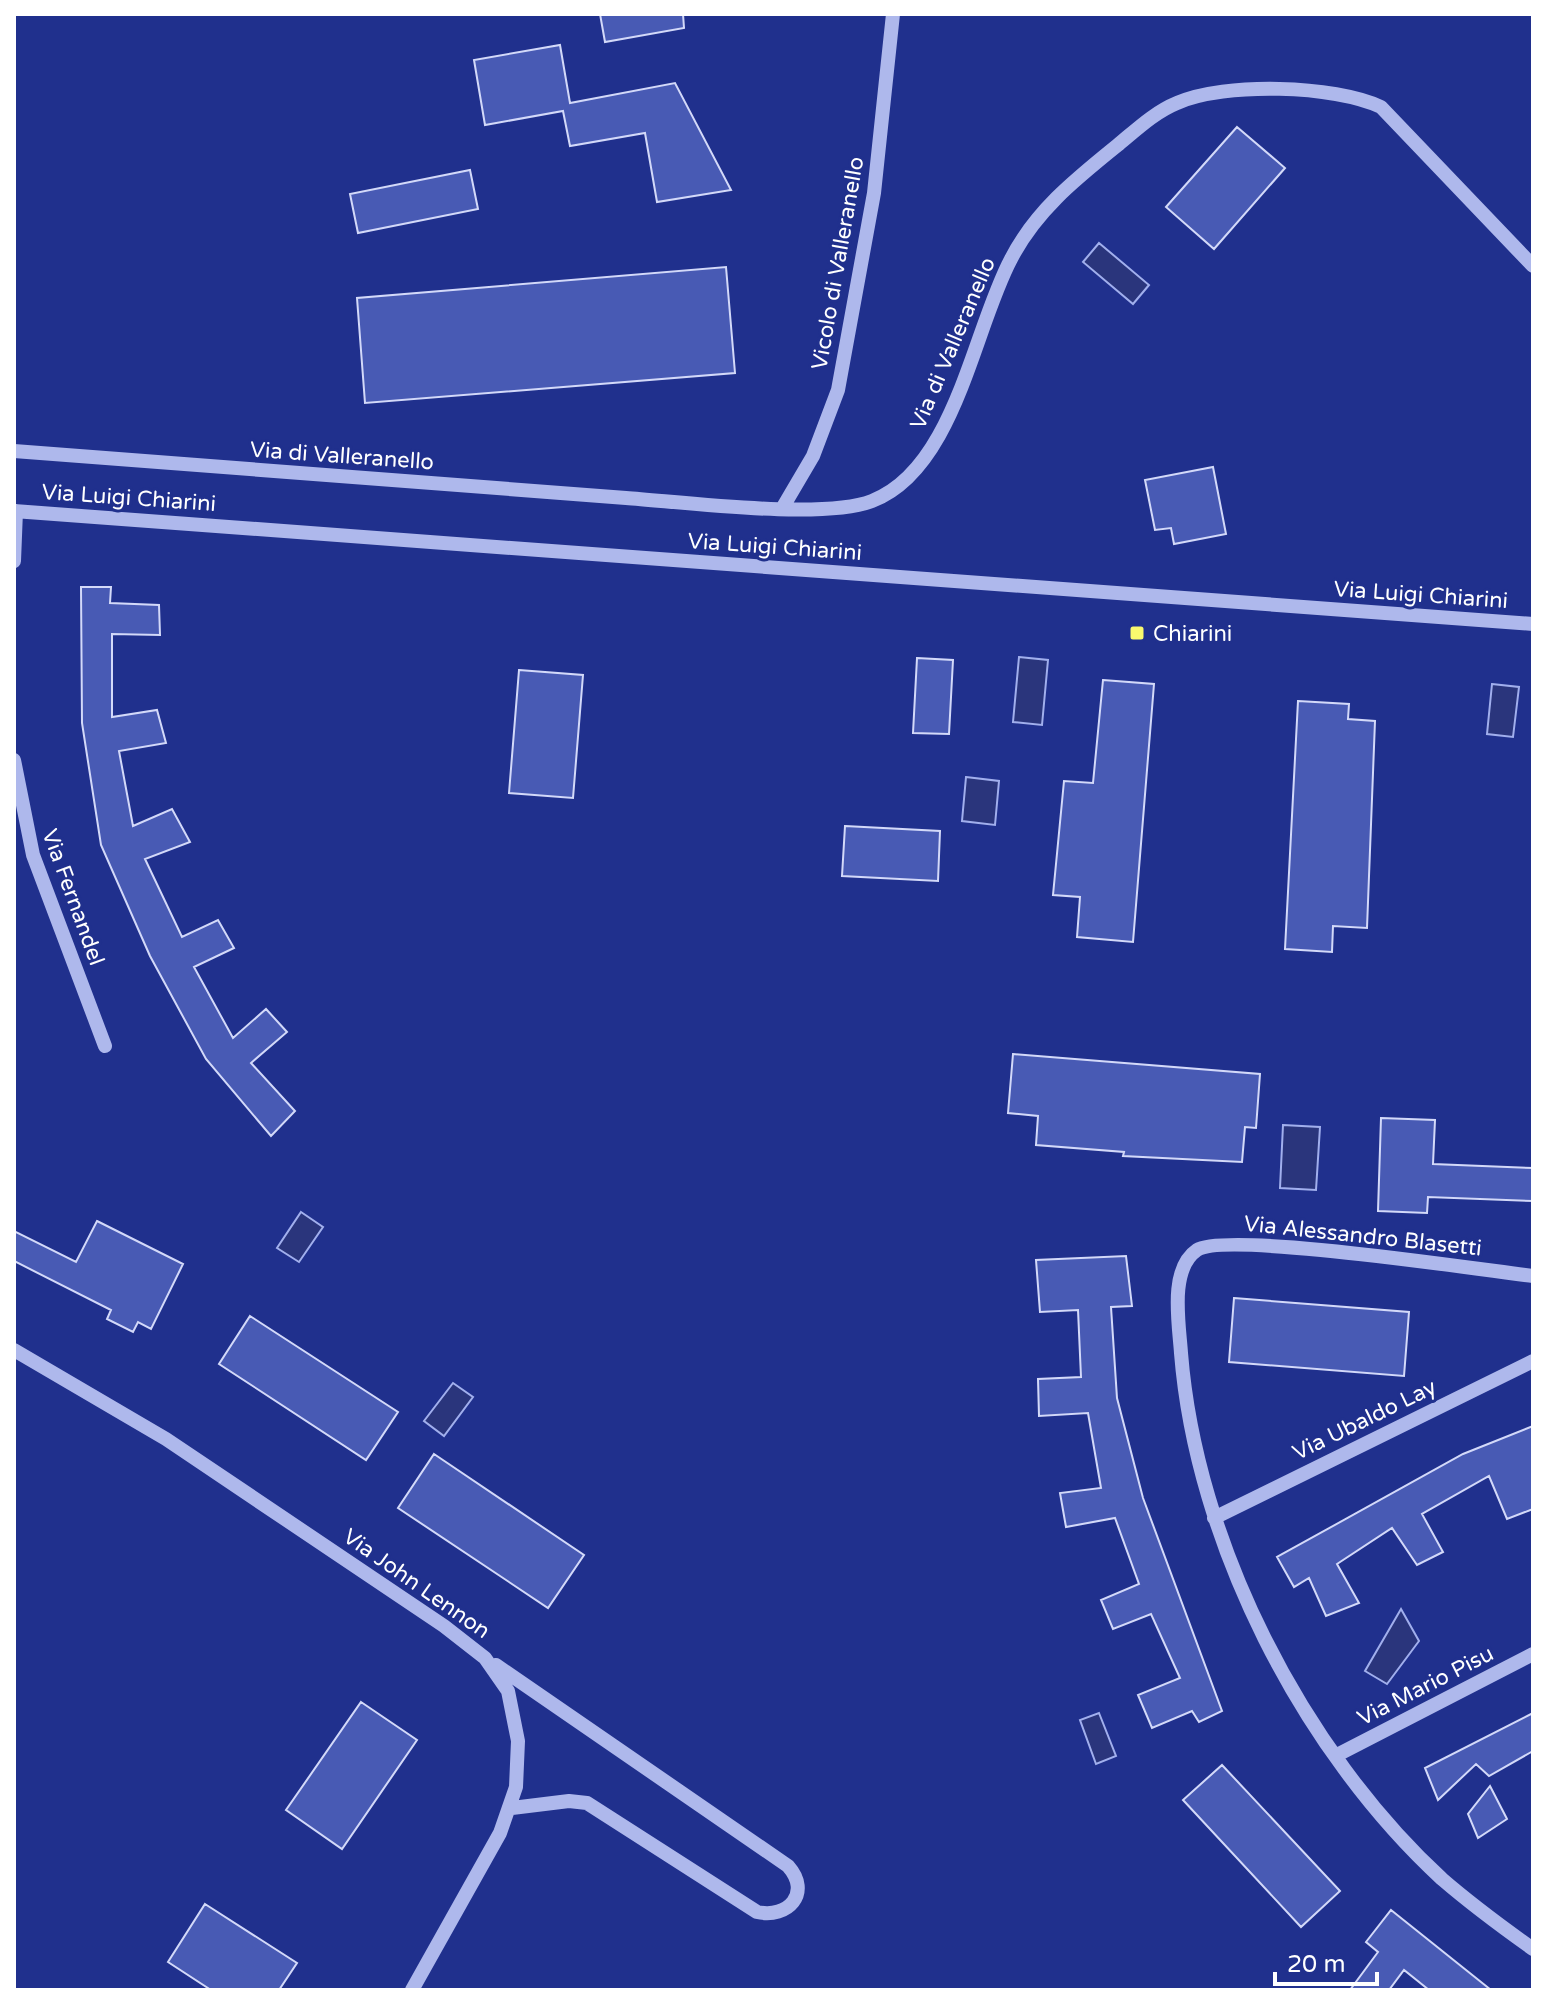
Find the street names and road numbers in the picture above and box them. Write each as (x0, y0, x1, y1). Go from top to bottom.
street label: Vicolo di Valleranello (806, 155, 870, 372)
street label: Via di Valleranello (905, 253, 1001, 433)
street label: Via di Valleranello (249, 437, 435, 475)
street label: Via Luigi Chiarini (41, 479, 217, 517)
street label: Via Luigi Chiarini (687, 528, 863, 566)
street label: Via Luigi Chiarini (1333, 576, 1509, 614)
street label: Via Fernandel (36, 826, 110, 969)
street label: Via Alessandro Blasetti (1243, 1211, 1483, 1261)
street label: Via Ubaldo Lay (1288, 1374, 1441, 1466)
street label: Via John Lennon (338, 1523, 495, 1644)
street label: Via Mario Pisu (1353, 1640, 1498, 1731)

